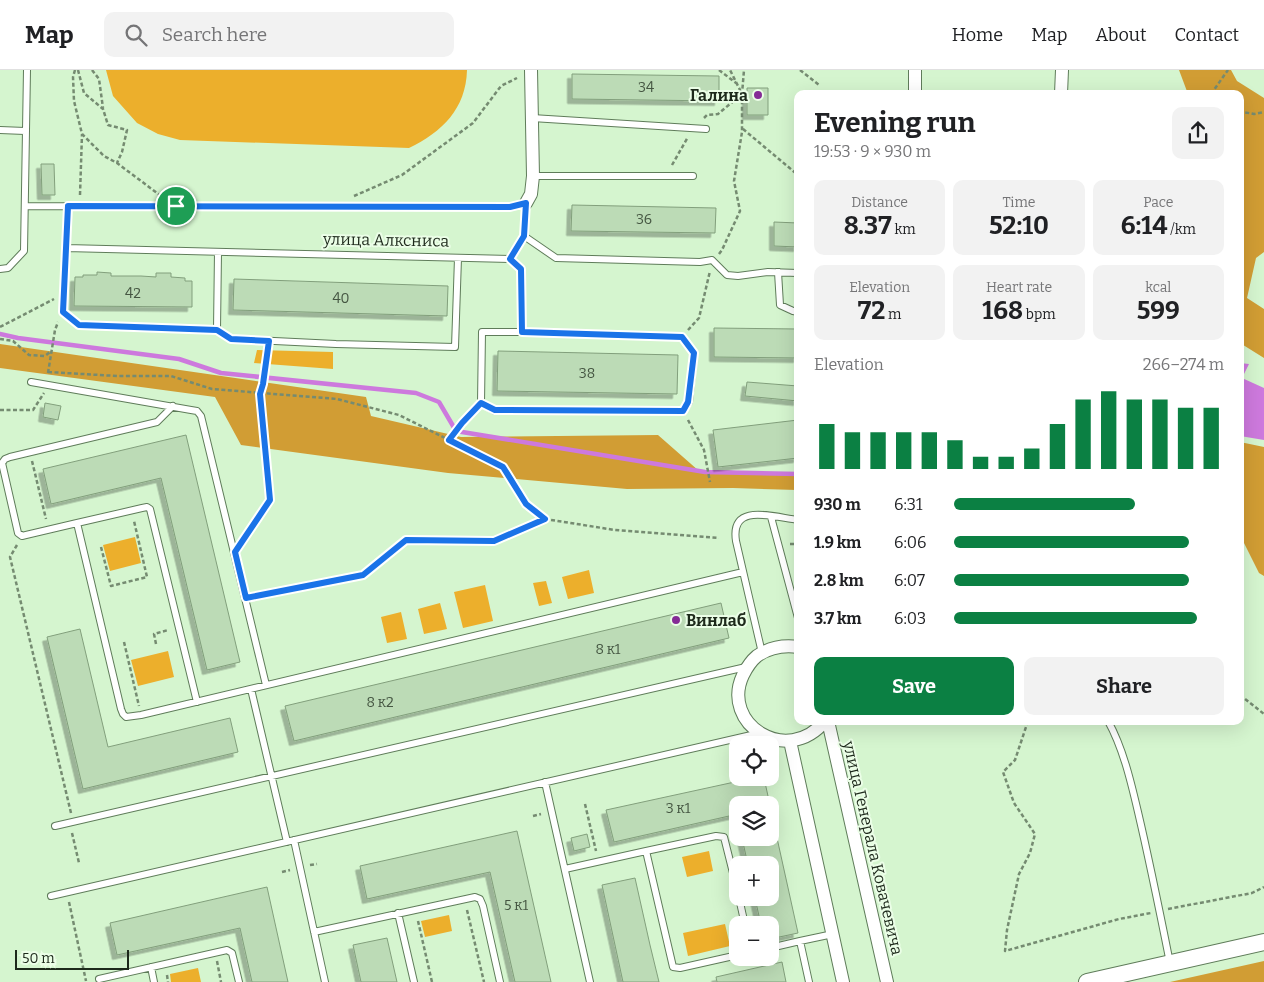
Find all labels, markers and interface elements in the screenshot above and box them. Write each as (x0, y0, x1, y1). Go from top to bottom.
search box (104, 12, 454, 57)
text: Map (25, 21, 74, 49)
icon: search (122, 21, 150, 49)
text: Search here (162, 23, 267, 46)
text: Home (952, 24, 1003, 46)
text: Map (1031, 24, 1067, 46)
text: About (1095, 24, 1146, 46)
text: Contact (1174, 24, 1239, 46)
house number: 34 (638, 79, 654, 96)
place label: Галина (690, 86, 748, 105)
marker: Галина (752, 89, 764, 101)
text: Evening run (814, 106, 975, 139)
button: share (1172, 107, 1224, 159)
text: 19:53 · 9 × 930 m (814, 142, 931, 161)
pin (155, 185, 197, 227)
icon: arrive (162, 192, 190, 220)
text: Distance (851, 194, 908, 211)
text: Time (1002, 194, 1036, 211)
text: Pace (1143, 194, 1173, 211)
house number: 36 (636, 211, 652, 228)
text: 8.37 (844, 211, 892, 241)
text: 52:10 (989, 211, 1049, 241)
text: 6:14 (1121, 211, 1167, 241)
text: km (892, 221, 916, 238)
text: /km (1167, 221, 1196, 238)
street label: улица Алксниса (322, 229, 449, 251)
text: Elevation (849, 279, 910, 296)
text: Heart rate (986, 279, 1052, 296)
text: kcal (1145, 279, 1171, 296)
house number: 42 (125, 285, 141, 302)
house number: 40 (332, 290, 350, 307)
text: 72 (858, 296, 885, 326)
text: 168 (982, 296, 1023, 326)
text: 599 (1137, 296, 1180, 326)
text: m (885, 306, 901, 323)
text: bpm (1023, 306, 1056, 323)
text: Elevation (814, 355, 884, 374)
text: 266–274 m (1143, 355, 1224, 374)
house number: 38 (579, 365, 595, 382)
text: 930 m (814, 495, 861, 514)
text: 6:31 (894, 495, 922, 514)
text: 1.9 km (814, 533, 861, 552)
text: 6:06 (894, 533, 926, 552)
text: 2.8 km (814, 571, 864, 590)
text: 6:07 (894, 571, 925, 590)
text: 3.7 km (814, 609, 862, 628)
text: 6:03 (894, 609, 926, 628)
place label: Винлаб (686, 611, 747, 630)
marker: Винлаб (670, 614, 682, 626)
house number: 8 к1 (595, 641, 621, 658)
button: Save (814, 657, 1014, 715)
button: Share (1024, 657, 1224, 715)
house number: 8 к2 (366, 694, 394, 711)
map controls (729, 736, 779, 966)
button: locate (729, 736, 779, 786)
street label: улица Генерала Ковачевича (839, 738, 907, 957)
button: layers (729, 796, 779, 846)
house number: 3 к1 (666, 800, 691, 817)
button: + (729, 856, 779, 906)
house number: 5 к1 (504, 897, 528, 914)
button: − (729, 916, 779, 966)
scale bar (15, 947, 129, 970)
text: 50 m (22, 950, 55, 967)

